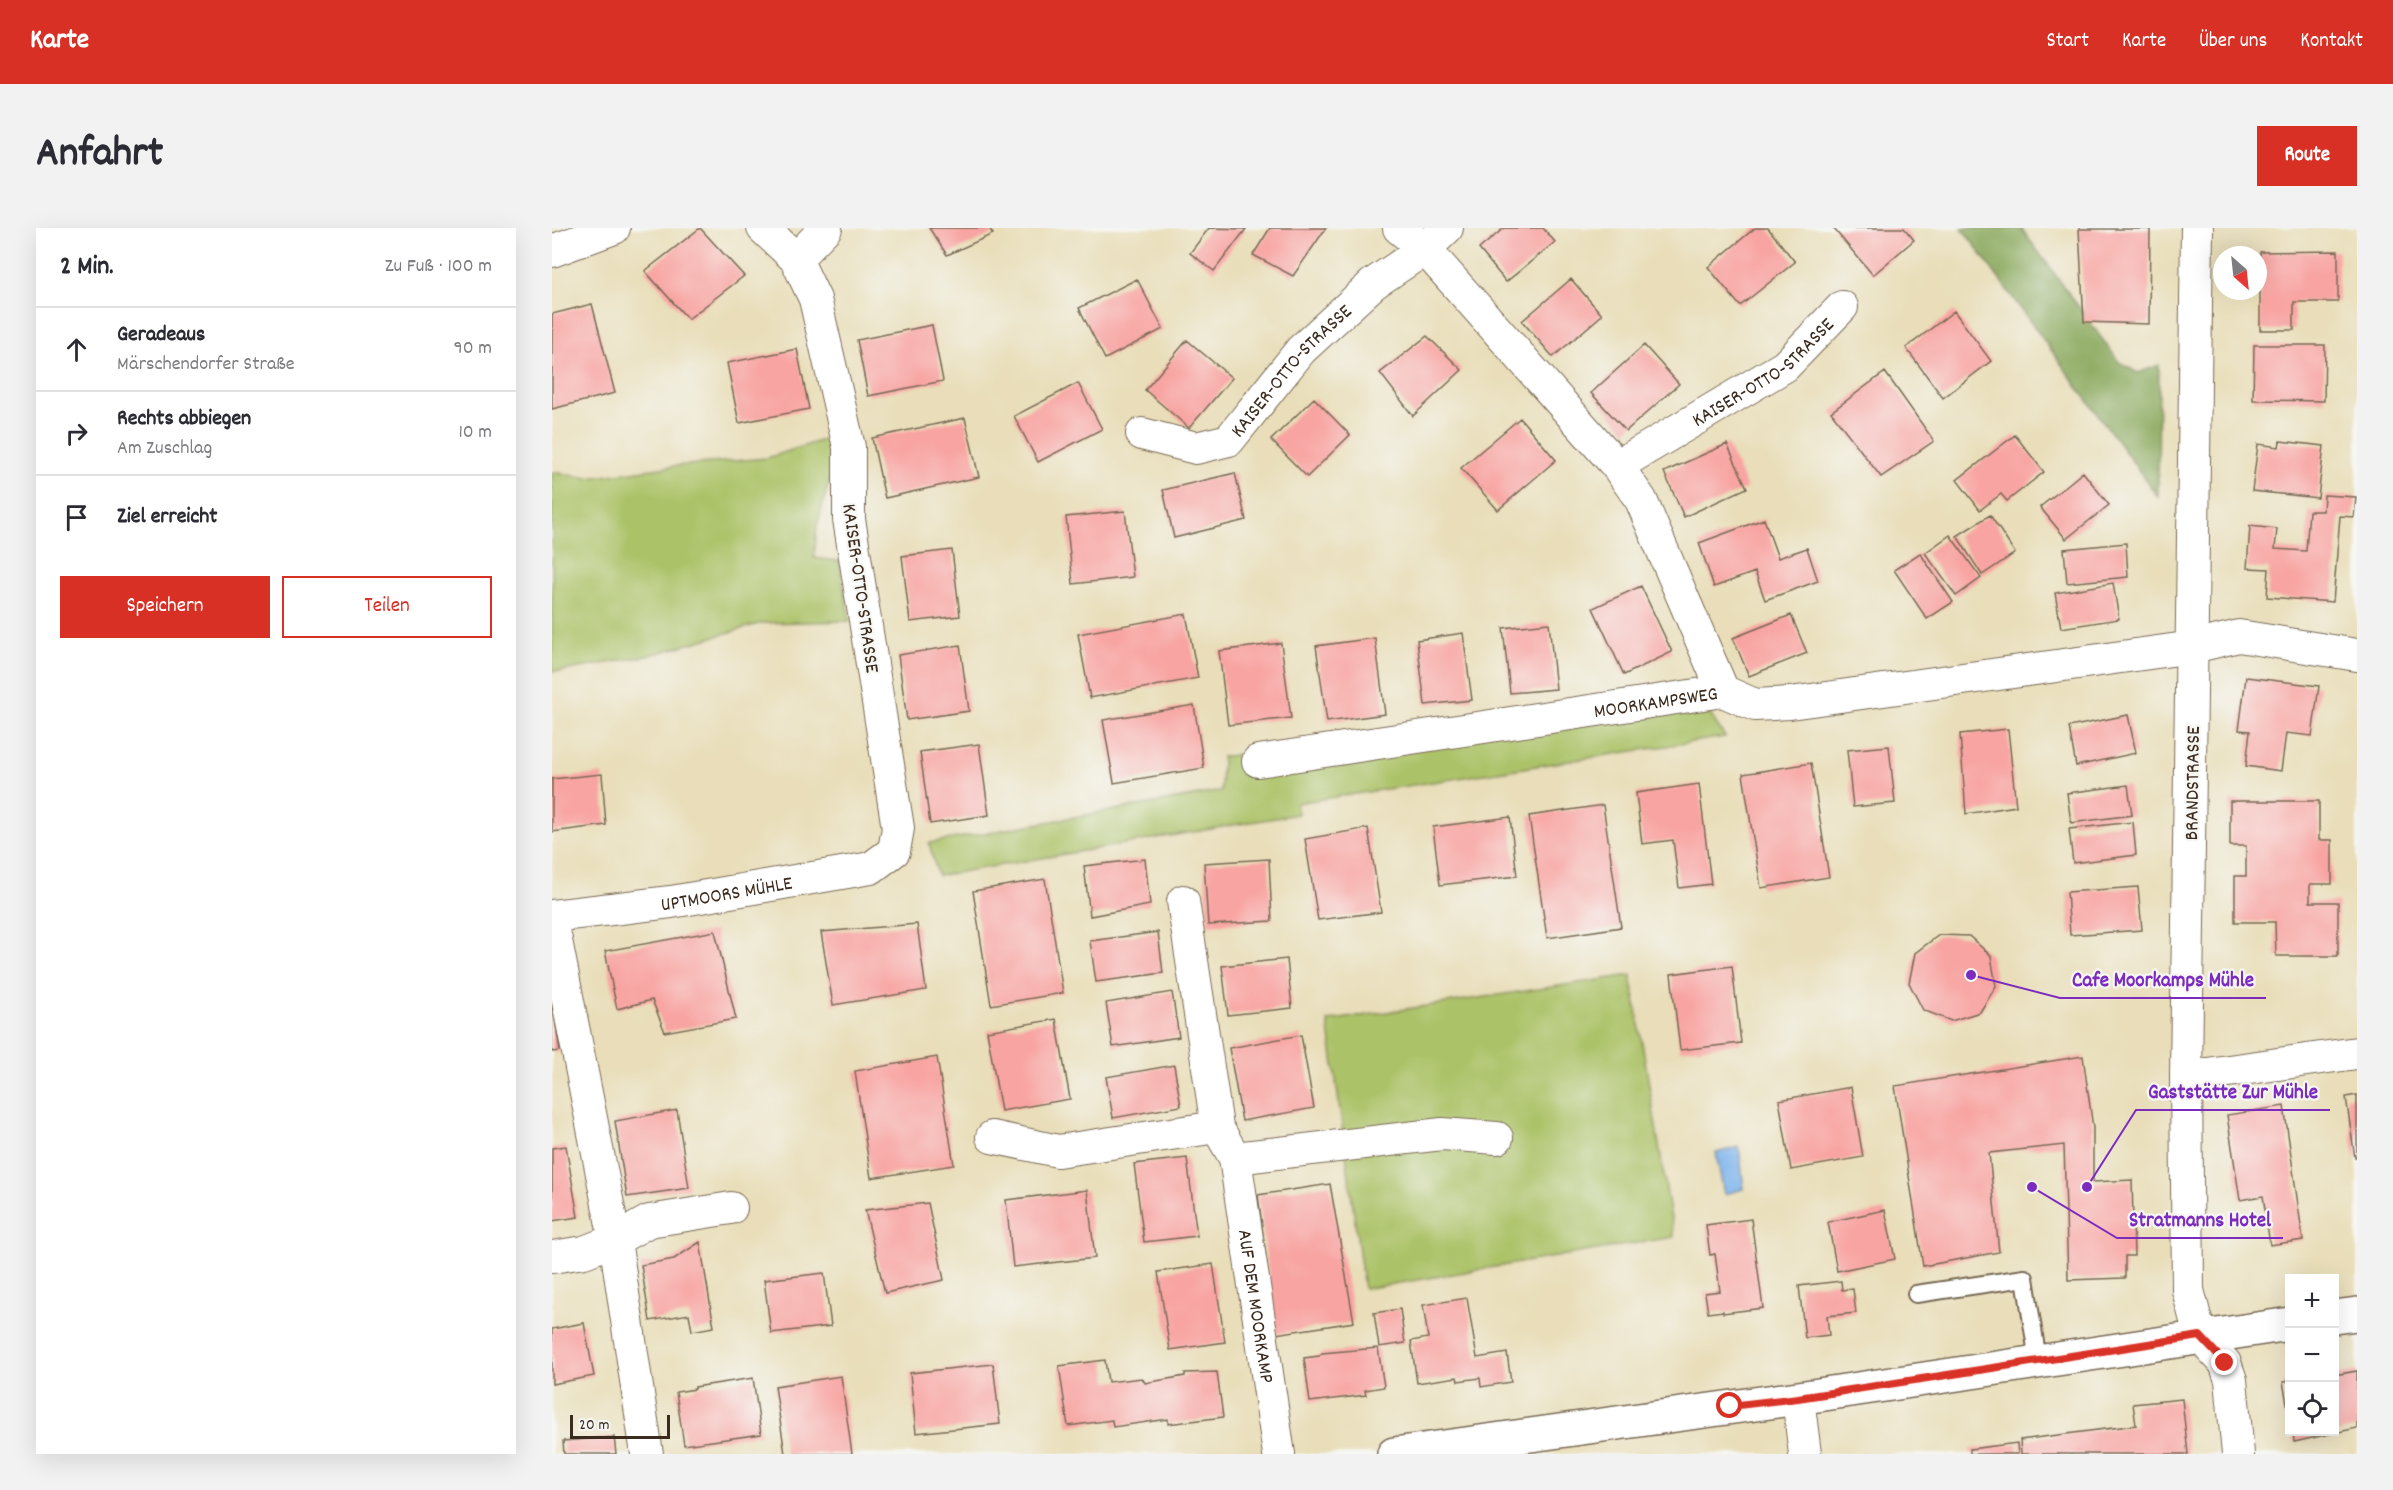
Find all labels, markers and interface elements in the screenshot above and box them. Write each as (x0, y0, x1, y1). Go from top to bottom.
text: Karte (30, 22, 89, 62)
text: Start (2047, 27, 2089, 57)
text: Karte (2122, 27, 2166, 57)
text: Über uns (2199, 27, 2267, 57)
text: Kontakt (2300, 27, 2363, 57)
text: Anfahrt (36, 126, 163, 186)
button: Route (2257, 126, 2357, 186)
north arrow (2213, 246, 2267, 300)
text: 2 Min. (60, 249, 114, 286)
text: Zu Fuß · 100 m (385, 253, 492, 281)
street label: KAISER-OTTO-STRASSE (1225, 299, 1359, 445)
street label: KAISER-OTTO-STRASSE (1687, 312, 1842, 435)
text: Geradeaus (117, 320, 205, 351)
icon: ahead (60, 333, 93, 366)
text: 90 m (454, 335, 492, 363)
text: Märschendorfer Straße (117, 351, 295, 379)
text: Rechts abbiegen (117, 404, 251, 435)
icon: right (60, 417, 93, 450)
text: 10 m (458, 419, 492, 447)
text: Am Zuschlag (117, 435, 212, 463)
icon: arrive (60, 501, 93, 534)
text: Ziel erreicht (117, 502, 217, 533)
street label: KAISER-OTTO-STRASSE (833, 502, 885, 675)
button: Speichern (60, 576, 270, 638)
button: Teilen (282, 576, 492, 638)
street label: MOORKAMPSWEG (1592, 681, 1720, 727)
street label: BRANDSTRASSE (2179, 726, 2209, 841)
street label: UPTMOORS MÜHLE (660, 871, 795, 920)
callout: Cafe Moorkamps Mühle (2060, 959, 2266, 998)
text: Cafe Moorkamps Mühle (2072, 967, 2254, 997)
callout: Gaststätte Zur Mühle (2136, 1071, 2330, 1110)
text: Gaststätte Zur Mühle (2148, 1079, 2318, 1109)
callout: Stratmanns Hotel (2117, 1199, 2283, 1238)
text: Stratmanns Hotel (2129, 1207, 2272, 1237)
street label: AUF DEM MOORKAMP (1229, 1228, 1279, 1385)
map controls (2285, 1274, 2339, 1436)
button: + (2285, 1274, 2339, 1328)
button: − (2285, 1328, 2339, 1382)
route end (2211, 1349, 2237, 1375)
button: locate (2285, 1382, 2339, 1436)
route start (1716, 1392, 1742, 1418)
scale bar (570, 1412, 670, 1440)
text: 20 m (579, 1414, 609, 1437)

